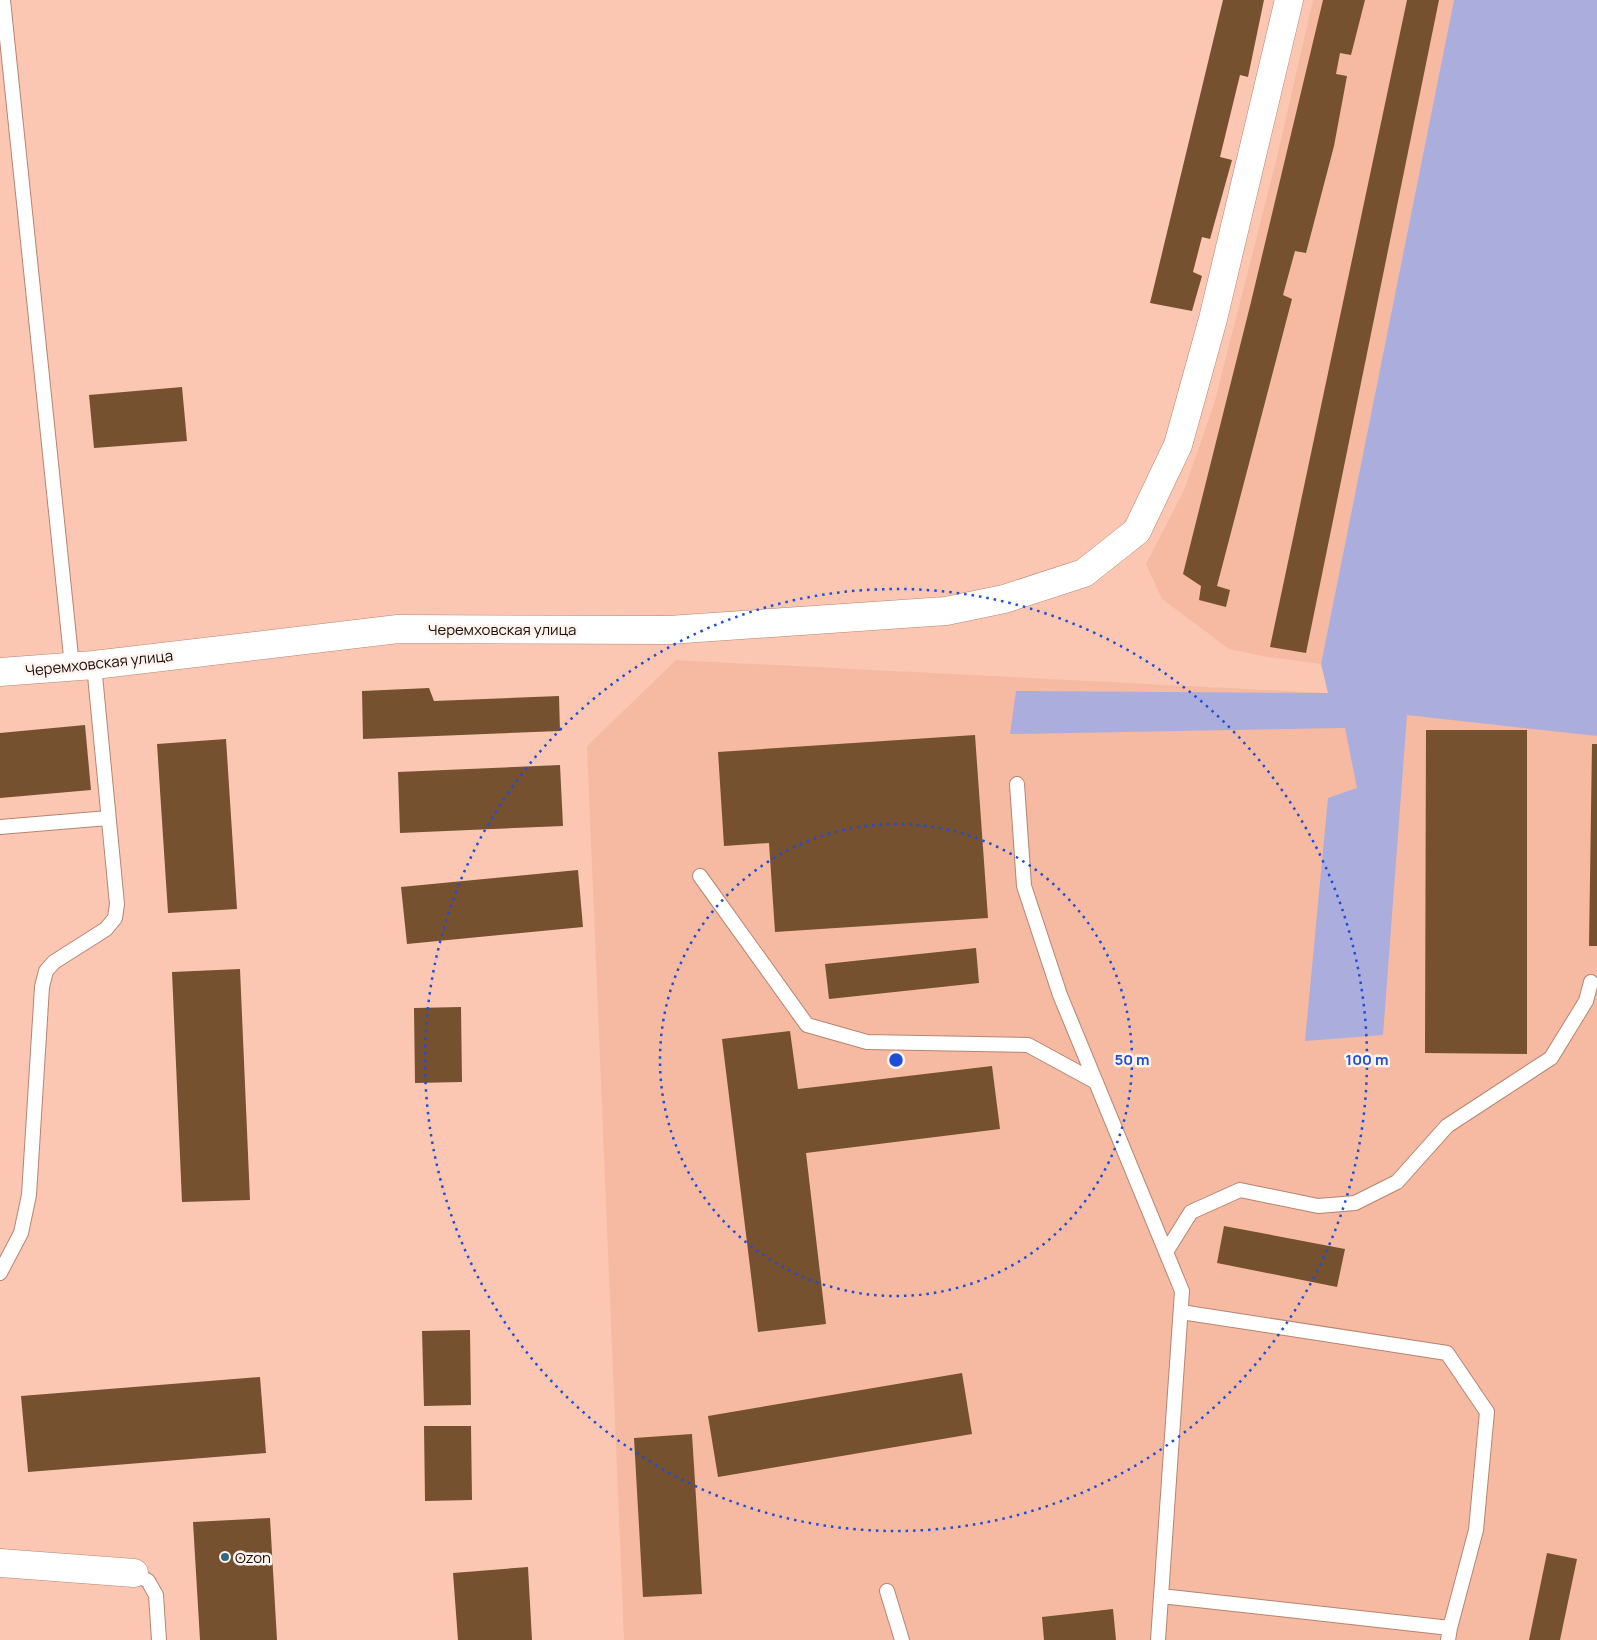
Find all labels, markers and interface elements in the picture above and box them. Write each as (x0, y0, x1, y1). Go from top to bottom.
street label: Черемховская улица (428, 619, 576, 640)
street label: Черемховская улица (24, 645, 174, 681)
text: 50 m (1114, 1049, 1150, 1070)
text: 100 m (1346, 1049, 1388, 1070)
centre of rings (887, 1051, 905, 1069)
place label: Ozon (235, 1547, 271, 1568)
marker: Ozon (219, 1551, 231, 1563)

